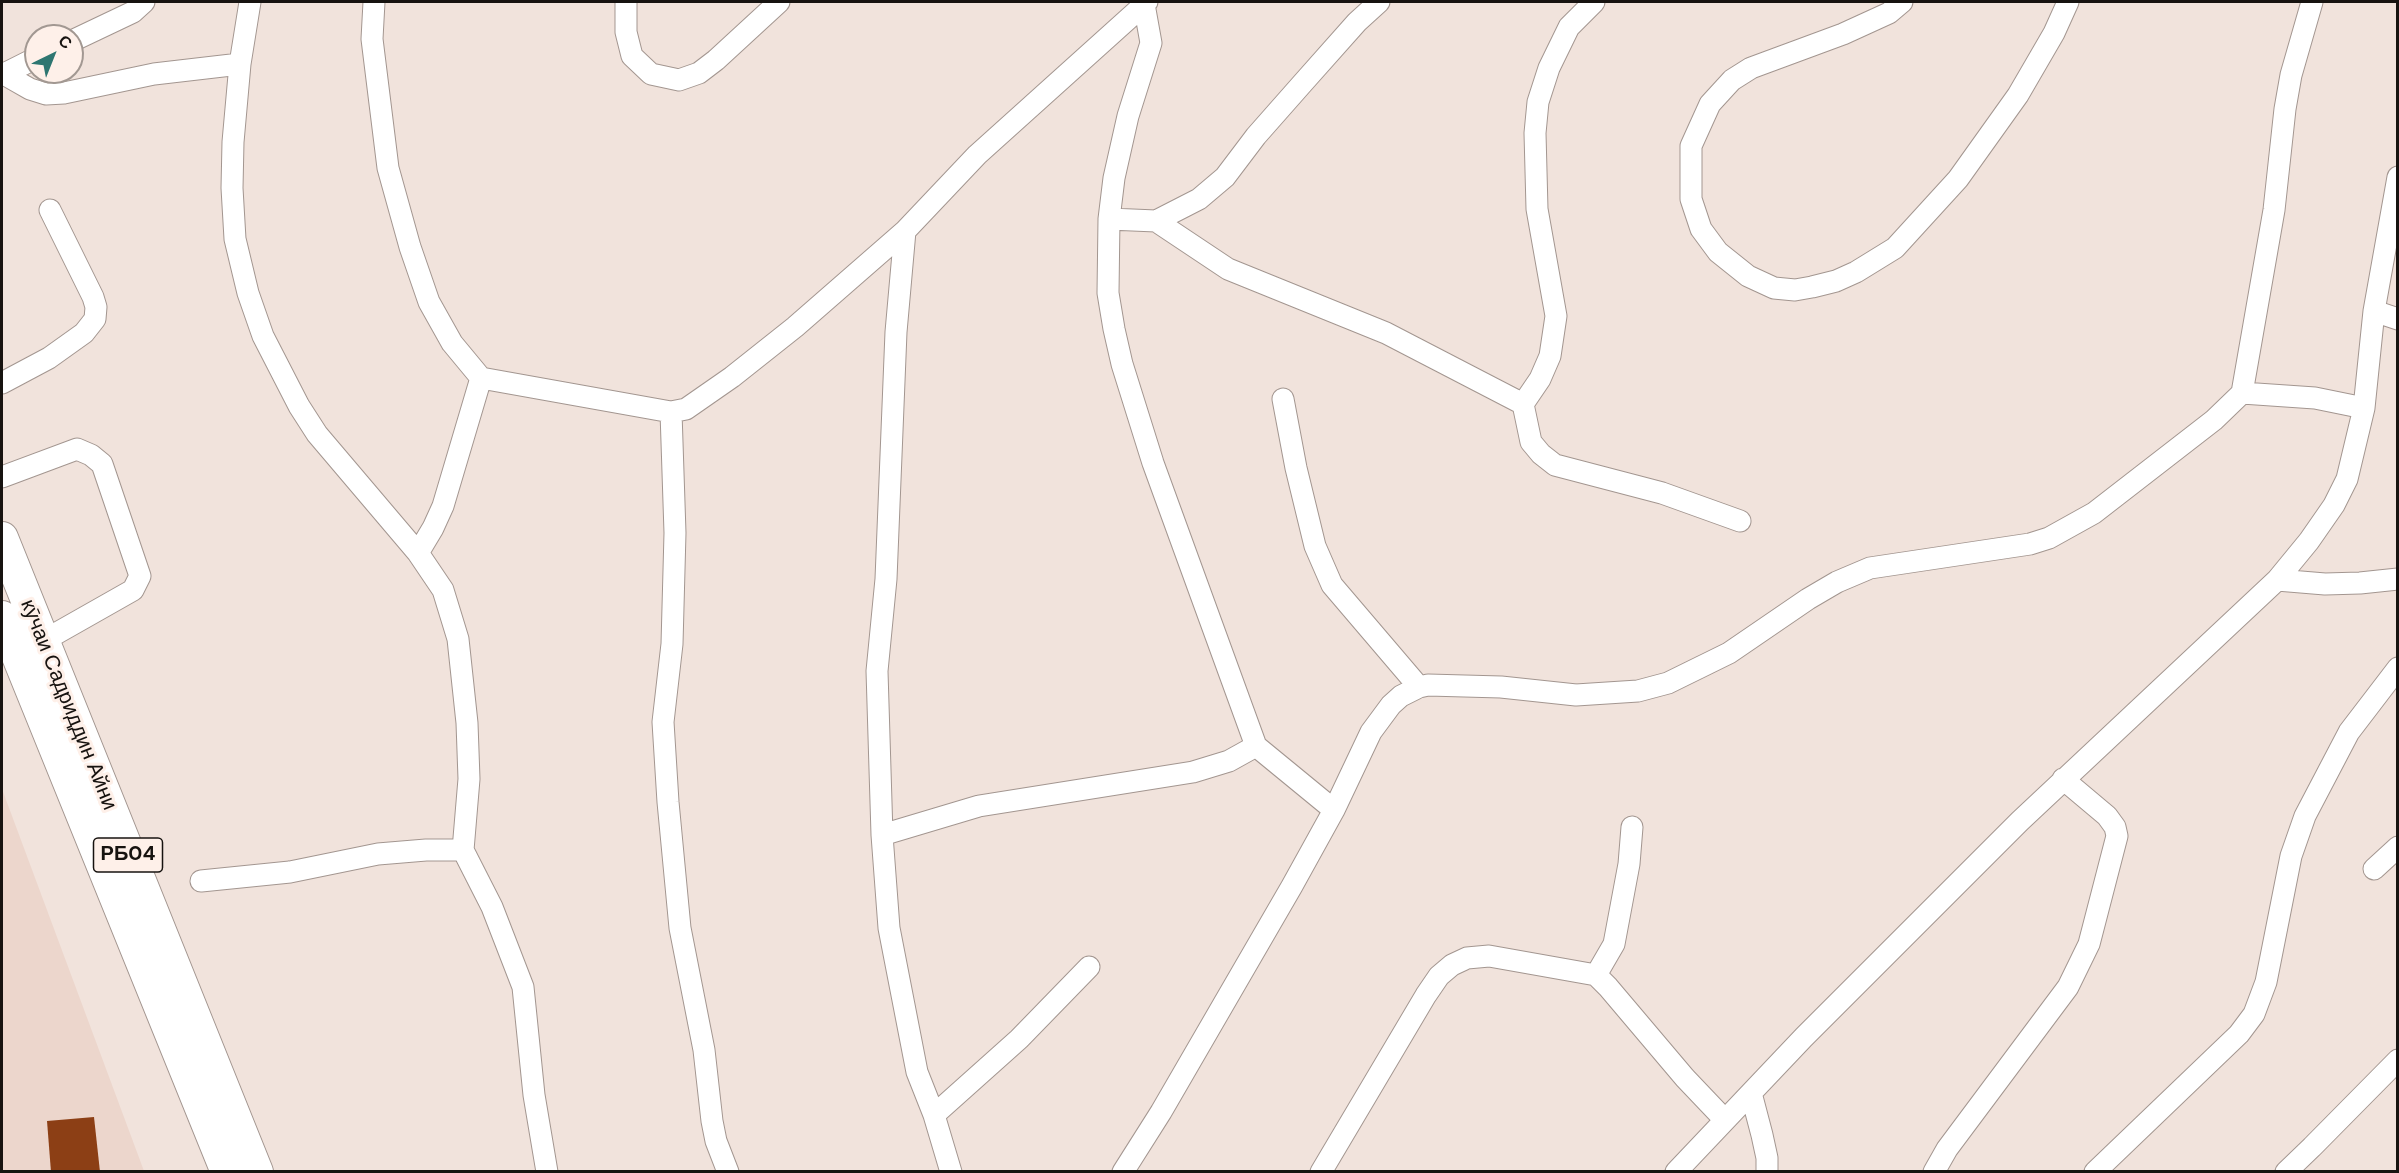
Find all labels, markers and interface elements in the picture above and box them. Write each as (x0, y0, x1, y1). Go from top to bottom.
north arrow (24, 24, 84, 84)
text: С (54, 30, 77, 54)
street label: кӯчаи Садриддин Айни (14, 596, 122, 814)
road number: РБ04 (94, 838, 162, 872)

